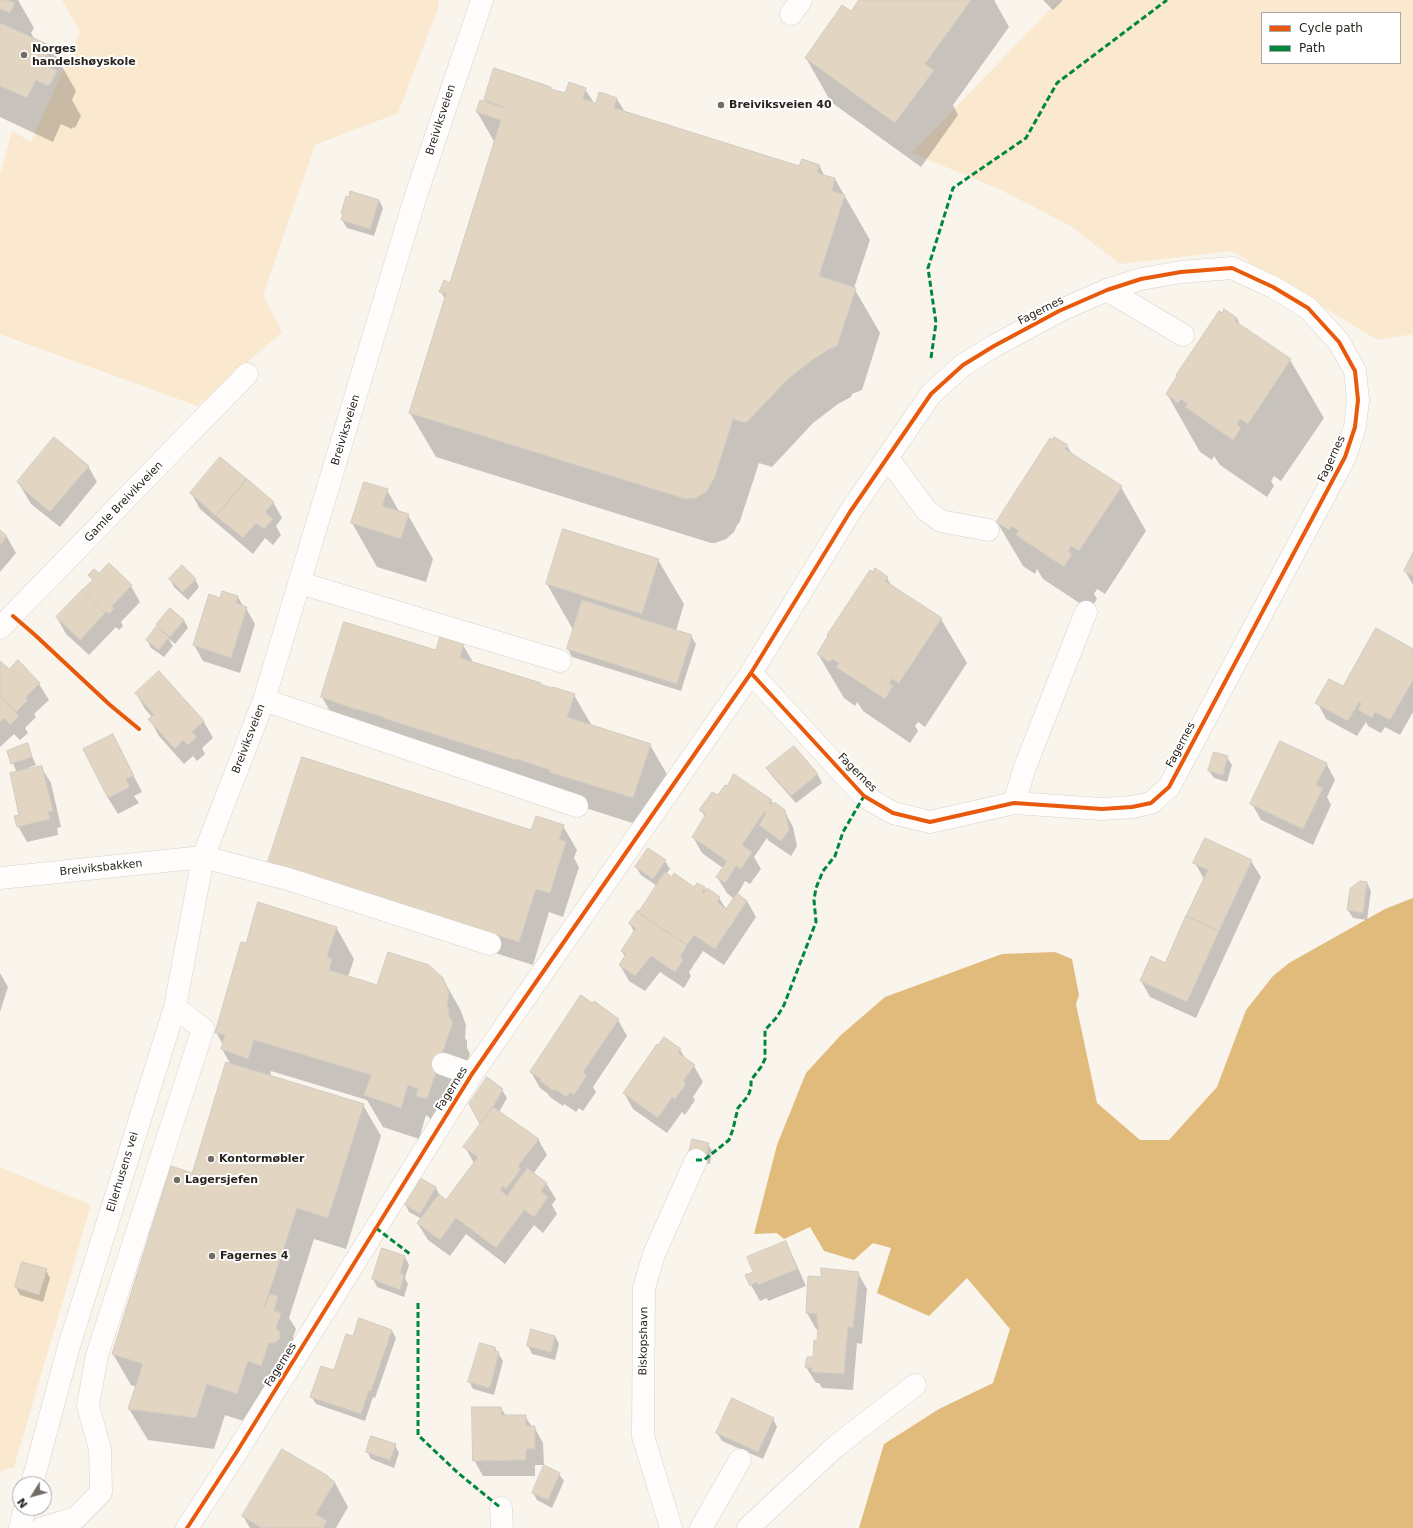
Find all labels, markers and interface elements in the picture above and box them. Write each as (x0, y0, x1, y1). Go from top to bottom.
legend (1261, 12, 1401, 64)
text: Cycle path (1299, 21, 1363, 35)
text: Path (1299, 41, 1325, 55)
place label: Norges handelshøyskole (32, 42, 136, 68)
marker: Norges handelshøyskole (19, 50, 29, 60)
street label: Breiviksveien (423, 83, 459, 157)
place label: Breiviksveien 40 (729, 98, 832, 112)
marker: Breiviksveien 40 (716, 100, 726, 110)
street label: Fagernes (1016, 294, 1066, 328)
street label: Breiviksveien (329, 393, 363, 467)
street label: Fagernes (1316, 434, 1348, 484)
street label: Gamle Breivikveien (82, 459, 166, 545)
street label: Breiviksveien (230, 702, 268, 776)
street label: Fagernes (1164, 720, 1198, 770)
street label: Fagernes (835, 751, 879, 795)
street label: Breiviksbakken (59, 857, 143, 879)
street label: Fagernes (433, 1064, 471, 1114)
street label: Ellerhusens vei (105, 1130, 141, 1214)
place label: Kontormøbler (219, 1152, 305, 1166)
marker: Kontormøbler (206, 1154, 216, 1164)
place label: Lagersjefen (185, 1173, 258, 1187)
marker: Lagersjefen (172, 1175, 182, 1185)
place label: Fagernes 4 (220, 1249, 288, 1263)
marker: Fagernes 4 (207, 1251, 217, 1261)
street label: Biskopshavn (637, 1306, 651, 1376)
street label: Fagernes (262, 1340, 300, 1390)
north arrow (12, 1476, 52, 1516)
text: N (15, 1495, 31, 1511)

